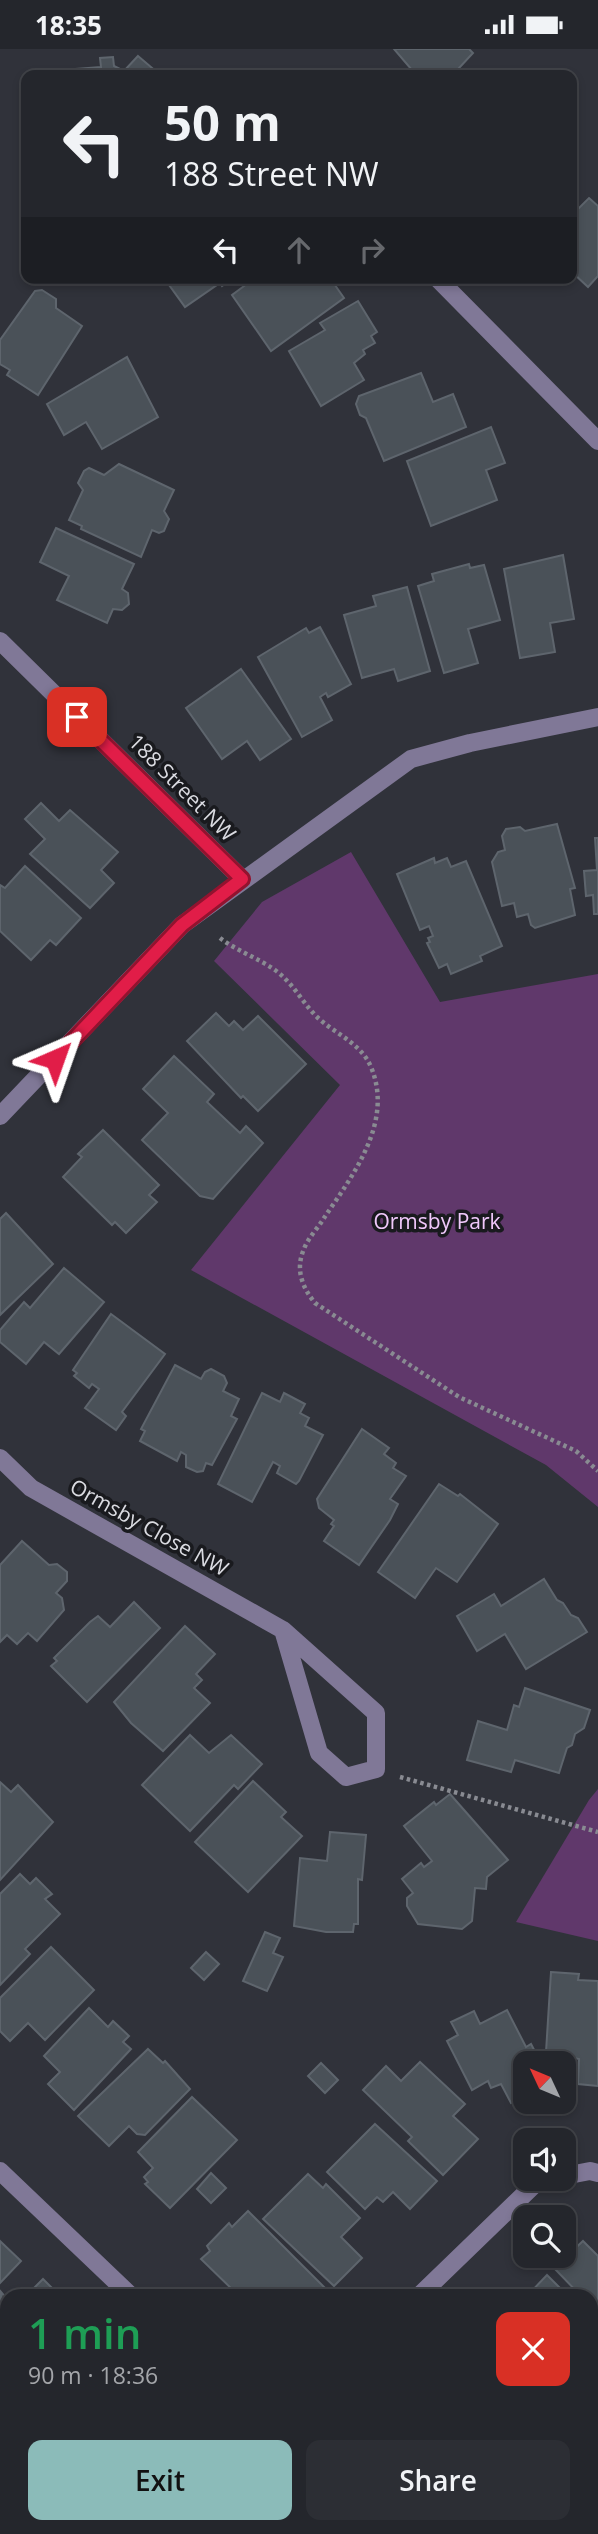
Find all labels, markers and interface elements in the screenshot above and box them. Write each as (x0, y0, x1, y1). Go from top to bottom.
text: 18:35 (35, 7, 102, 43)
text: 50 m (164, 89, 281, 155)
icon: left (49, 98, 140, 189)
text: 188 Street NW (164, 152, 379, 195)
icon: left (207, 231, 245, 269)
icon: ahead (280, 231, 318, 269)
icon: right (353, 231, 391, 269)
pin (47, 687, 107, 747)
icon: arrive (58, 698, 96, 736)
street label: 188 Street NW (123, 728, 243, 847)
position arrow (18, 1022, 92, 1096)
park label: Ormsby Park (373, 1207, 501, 1235)
street label: Ormsby Close NW (65, 1472, 234, 1583)
north arrow (513, 2051, 576, 2114)
map controls (513, 2051, 576, 2268)
button: sound (513, 2128, 576, 2191)
button: search (513, 2205, 576, 2268)
text: 1 min (28, 2304, 141, 2361)
button: close (496, 2312, 570, 2386)
text: 90 m · 18:36 (28, 2359, 158, 2391)
button: Exit (28, 2440, 292, 2520)
button: Share (306, 2440, 570, 2520)

